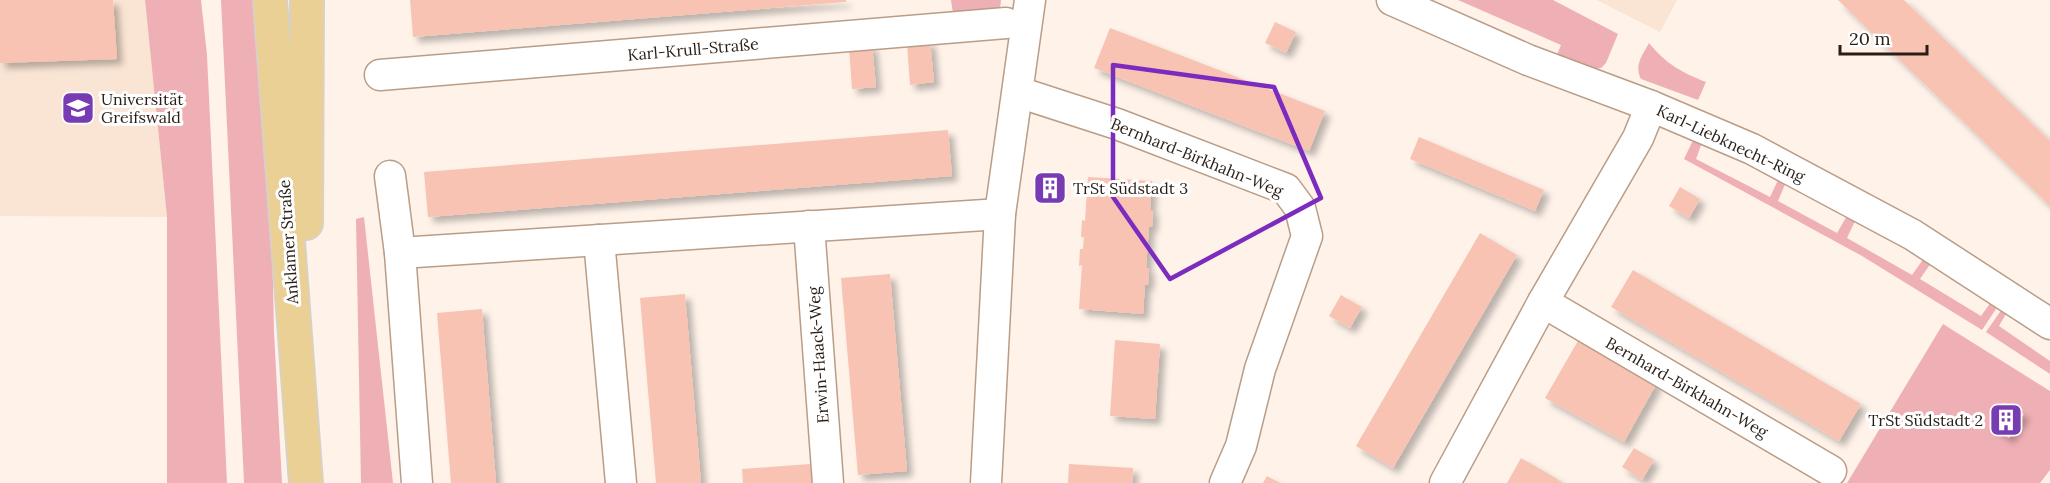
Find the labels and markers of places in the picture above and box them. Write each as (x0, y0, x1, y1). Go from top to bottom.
place label: Universität Greifswald (101, 89, 184, 127)
school or university icon: Universität Greifswald (60, 90, 96, 126)
building icon: TrSt Südstadt 3 (1032, 170, 1068, 206)
place label: TrSt Südstadt 3 (1073, 178, 1188, 198)
building icon: TrSt Südstadt 2 (1988, 402, 2024, 438)
place label: TrSt Südstadt 2 (1868, 410, 1983, 430)

